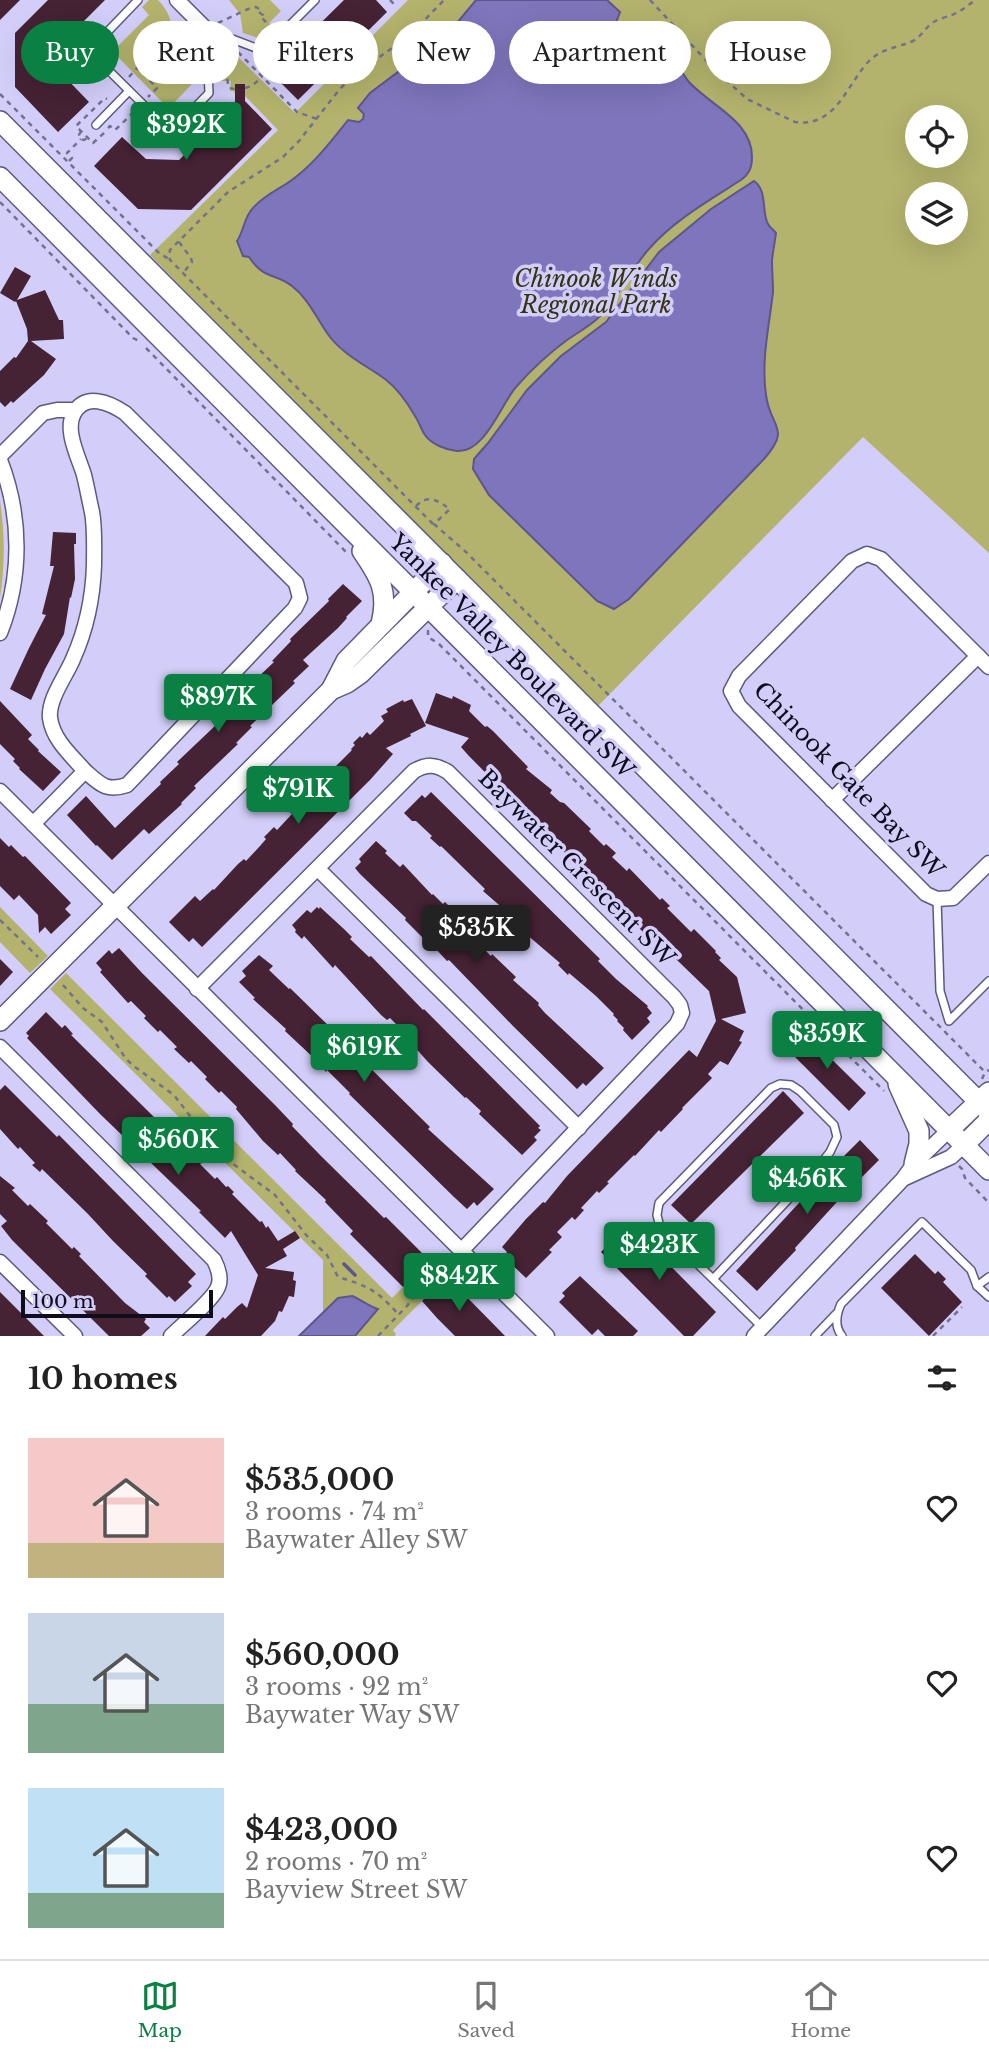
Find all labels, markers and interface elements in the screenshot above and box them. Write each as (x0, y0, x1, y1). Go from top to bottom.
chip: Buy (21, 21, 119, 84)
chip: Rent (133, 21, 239, 84)
chip: Filters (253, 21, 378, 84)
chip: New (392, 21, 495, 84)
chip: Apartment (509, 21, 691, 84)
chip: House (705, 21, 831, 84)
pin: $392K (137, 102, 235, 162)
map controls (905, 105, 968, 245)
button: locate (905, 105, 968, 168)
text: $392K (147, 111, 225, 139)
button: layers (905, 182, 968, 245)
park label: Chinook Winds Regional Park (514, 265, 678, 319)
street label: Yankee Valley Boulevard SW (383, 527, 641, 785)
pin: $897K (169, 674, 267, 734)
street label: Chinook Gate Bay SW (748, 676, 951, 885)
text: $897K (180, 683, 256, 711)
street label: Baywater Crescent SW (473, 764, 682, 973)
pin: $791K (249, 766, 347, 826)
text: $791K (262, 775, 334, 803)
pin: $535K (427, 906, 525, 965)
text: $535K (438, 914, 514, 942)
pin: $359K (778, 1012, 876, 1071)
text: $359K (788, 1020, 866, 1048)
pin: $619K (315, 1024, 413, 1084)
text: $619K (327, 1033, 401, 1061)
pin: $560K (129, 1118, 227, 1177)
text: $560K (138, 1126, 218, 1154)
pin: $456K (758, 1156, 856, 1216)
text: $456K (768, 1165, 846, 1193)
pin: $423K (610, 1222, 708, 1282)
text: $423K (620, 1231, 698, 1259)
pin: $842K (410, 1254, 508, 1313)
text: $842K (420, 1262, 498, 1290)
scale bar (21, 1287, 214, 1319)
text: 100 m (32, 1290, 93, 1313)
icon: filters (923, 1359, 961, 1397)
text: 10 homes (28, 1360, 178, 1397)
text: $535,000 (245, 1461, 394, 1498)
icon: home (84, 1466, 168, 1550)
icon: heart (923, 1489, 961, 1527)
text: 3 rooms · 74 m² (245, 1498, 424, 1526)
text: Baywater Alley SW (245, 1526, 468, 1554)
text: $560,000 (245, 1636, 400, 1673)
icon: home (84, 1641, 168, 1725)
icon: heart (923, 1664, 961, 1702)
text: 3 rooms · 92 m² (245, 1673, 428, 1701)
text: Baywater Way SW (245, 1701, 459, 1729)
text: $423,000 (245, 1811, 398, 1848)
icon: home (84, 1816, 168, 1900)
icon: heart (923, 1839, 961, 1877)
text: 2 rooms · 70 m² (245, 1848, 427, 1876)
text: Bayview Street SW (245, 1876, 467, 1904)
tab: Map (138, 1977, 182, 2042)
tab: Saved (458, 1977, 515, 2042)
tab: Home (790, 1977, 851, 2042)

